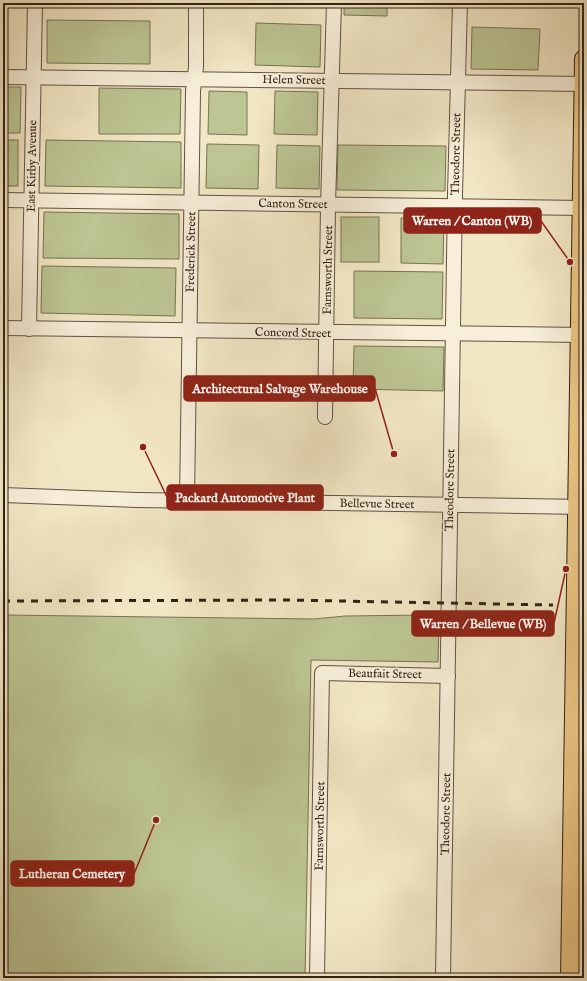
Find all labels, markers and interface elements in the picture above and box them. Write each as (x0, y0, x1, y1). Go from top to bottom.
street label: Helen Street (262, 72, 326, 88)
street label: Theodore Street (448, 113, 464, 195)
street label: East Kirby Avenue (24, 119, 40, 212)
street label: Canton Street (258, 196, 328, 212)
callout: Warren / Canton (WB) (404, 208, 541, 233)
street label: Frederick Street (183, 211, 199, 293)
text: Warren / Canton (WB) (411, 213, 532, 230)
street label: Farnsworth Street (320, 225, 336, 315)
street label: Concord Street (255, 325, 331, 341)
callout: Architectural Salvage Warehouse (184, 376, 375, 401)
text: Architectural Salvage Warehouse (191, 381, 368, 398)
street label: Theodore Street (442, 449, 458, 531)
callout: Packard Automotive Plant (167, 485, 323, 510)
text: Packard Automotive Plant (175, 490, 316, 507)
street label: Bellevue Street (339, 496, 415, 512)
callout: Warren / Bellevue (WB) (412, 611, 554, 636)
text: Warren / Bellevue (WB) (419, 616, 546, 633)
street label: Beaufait Street (348, 666, 422, 682)
street label: Theodore Street (438, 773, 454, 855)
street label: Farnsworth Street (312, 781, 328, 871)
callout: Lutheran Cemetery (11, 861, 134, 886)
text: Lutheran Cemetery (18, 866, 126, 883)

